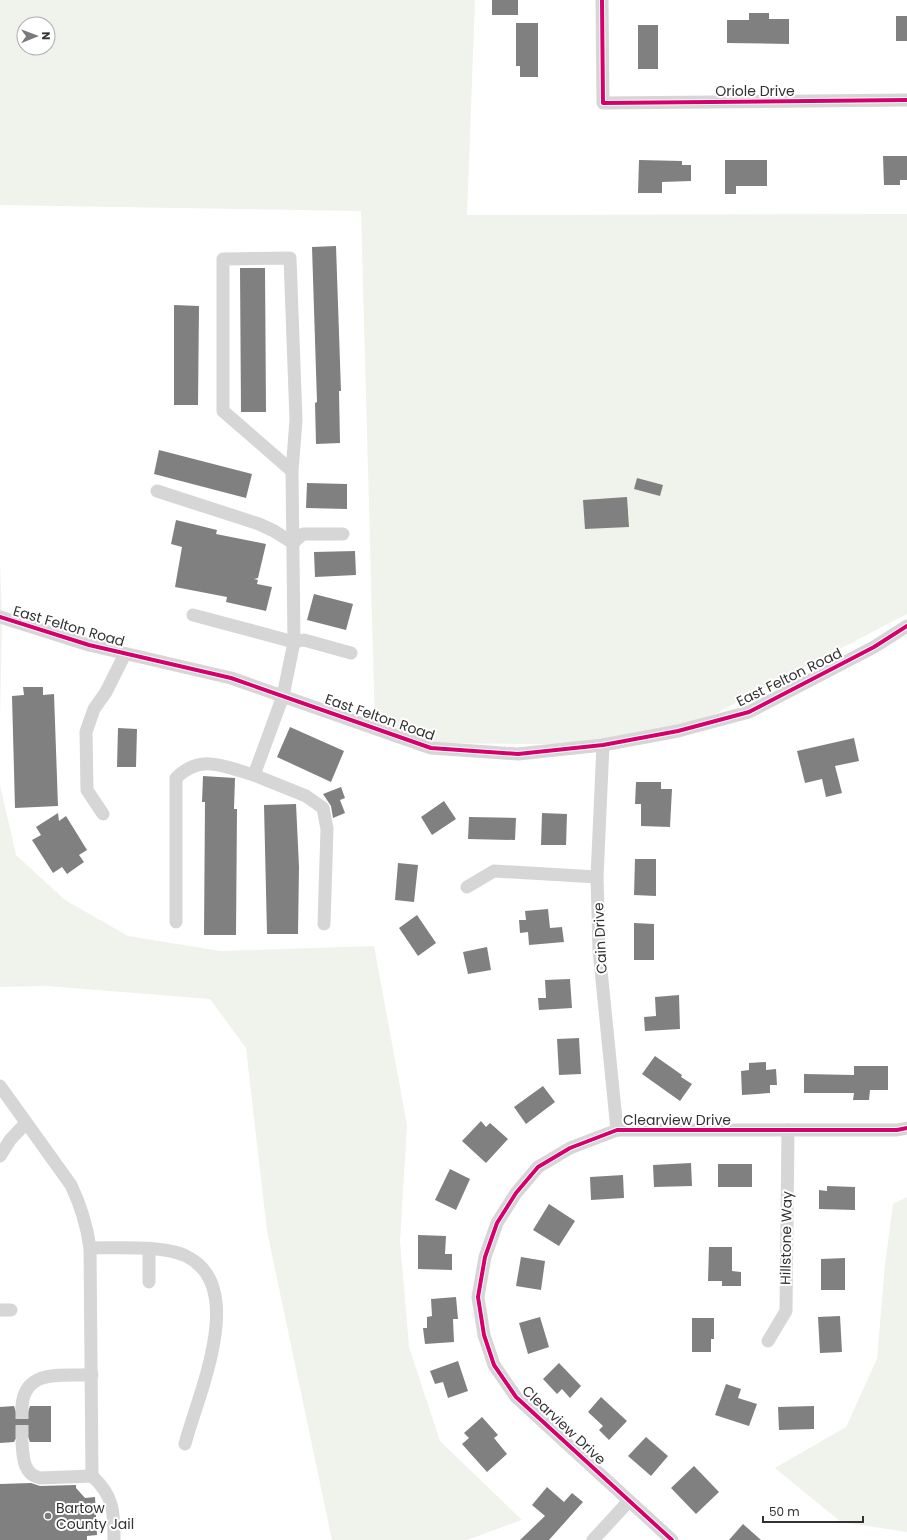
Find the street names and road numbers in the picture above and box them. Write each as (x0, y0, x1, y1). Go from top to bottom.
street label: Oriole Drive (715, 81, 795, 101)
street label: East Felton Road (11, 601, 127, 651)
street label: East Felton Road (733, 643, 845, 711)
street label: East Felton Road (322, 689, 438, 745)
street label: Cain Drive (588, 901, 612, 974)
street label: Clearview Drive (623, 1110, 731, 1130)
street label: Hillstone Way (775, 1191, 797, 1285)
street label: Clearview Drive (518, 1381, 611, 1469)

